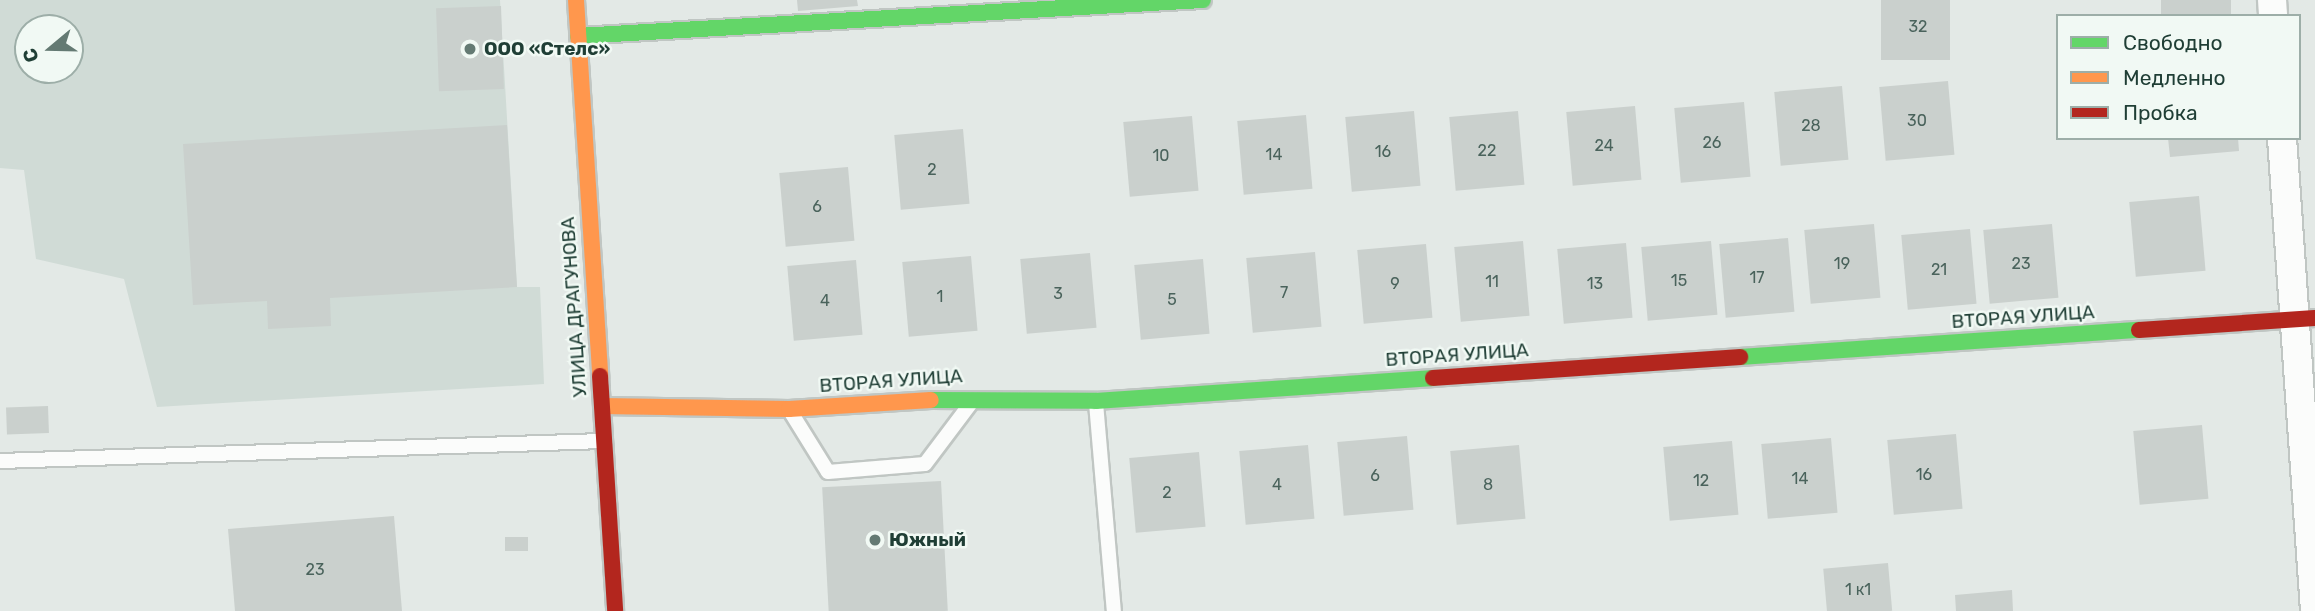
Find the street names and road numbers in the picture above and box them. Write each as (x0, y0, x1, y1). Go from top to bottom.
street label: УЛИЦА ДРАГУНОВА (556, 216, 592, 398)
street label: ВТОРАЯ УЛИЦА (1951, 301, 2095, 333)
street label: ВТОРАЯ УЛИЦА (1385, 339, 1529, 371)
street label: ВТОРАЯ УЛИЦА (819, 365, 963, 397)

